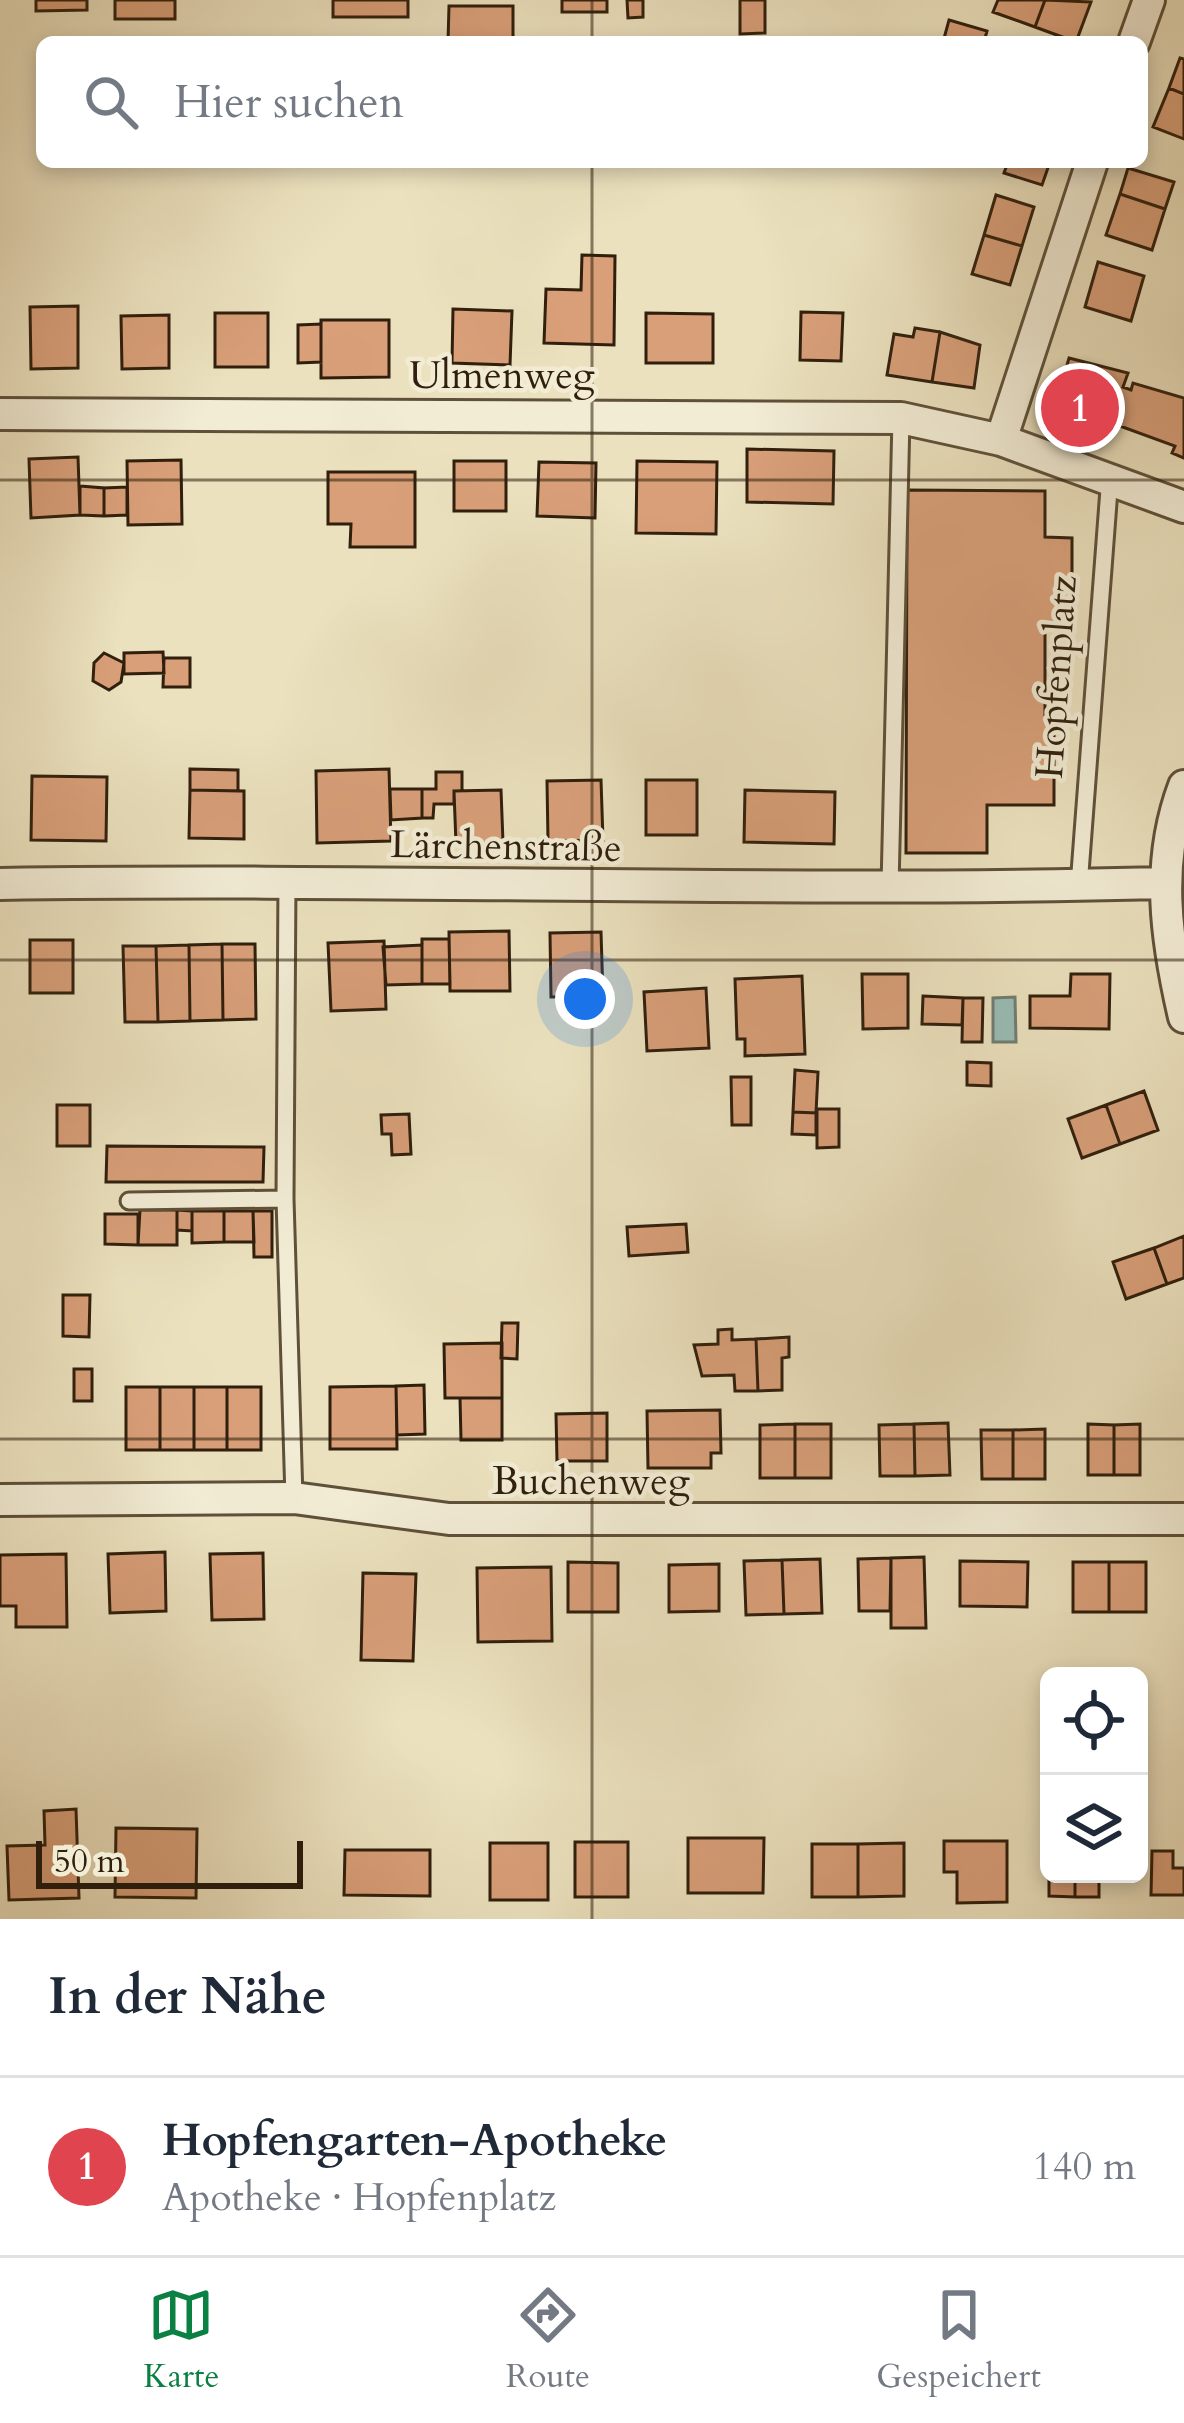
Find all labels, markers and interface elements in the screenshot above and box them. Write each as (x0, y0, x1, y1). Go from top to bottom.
search box (36, 36, 1148, 168)
icon: search (78, 69, 144, 135)
text: Hier suchen (174, 72, 404, 133)
street label: Ulmenweg (409, 349, 595, 402)
pin: 1 (1041, 363, 1119, 453)
street label: Hopfenplatz (1023, 574, 1090, 780)
street label: Lärchenstraße (390, 818, 622, 875)
your location (555, 969, 615, 1029)
street label: Buchenweg (492, 1455, 690, 1508)
map controls (1040, 1667, 1148, 1883)
button: locate (1040, 1667, 1148, 1775)
button: layers (1040, 1775, 1148, 1883)
scale bar (36, 1835, 303, 1888)
text: 50 m (54, 1839, 125, 1884)
text: In der Nähe (48, 1962, 327, 2032)
text: Hopfengarten-Apotheke (162, 2110, 667, 2171)
text: 1 (77, 2140, 97, 2193)
text: 140 m (1033, 2140, 1136, 2193)
text: Apotheke · Hopfenplatz (162, 2171, 556, 2224)
tab: Karte (143, 2282, 219, 2399)
tab: Route (506, 2282, 590, 2399)
tab: Gespeichert (876, 2282, 1041, 2399)

